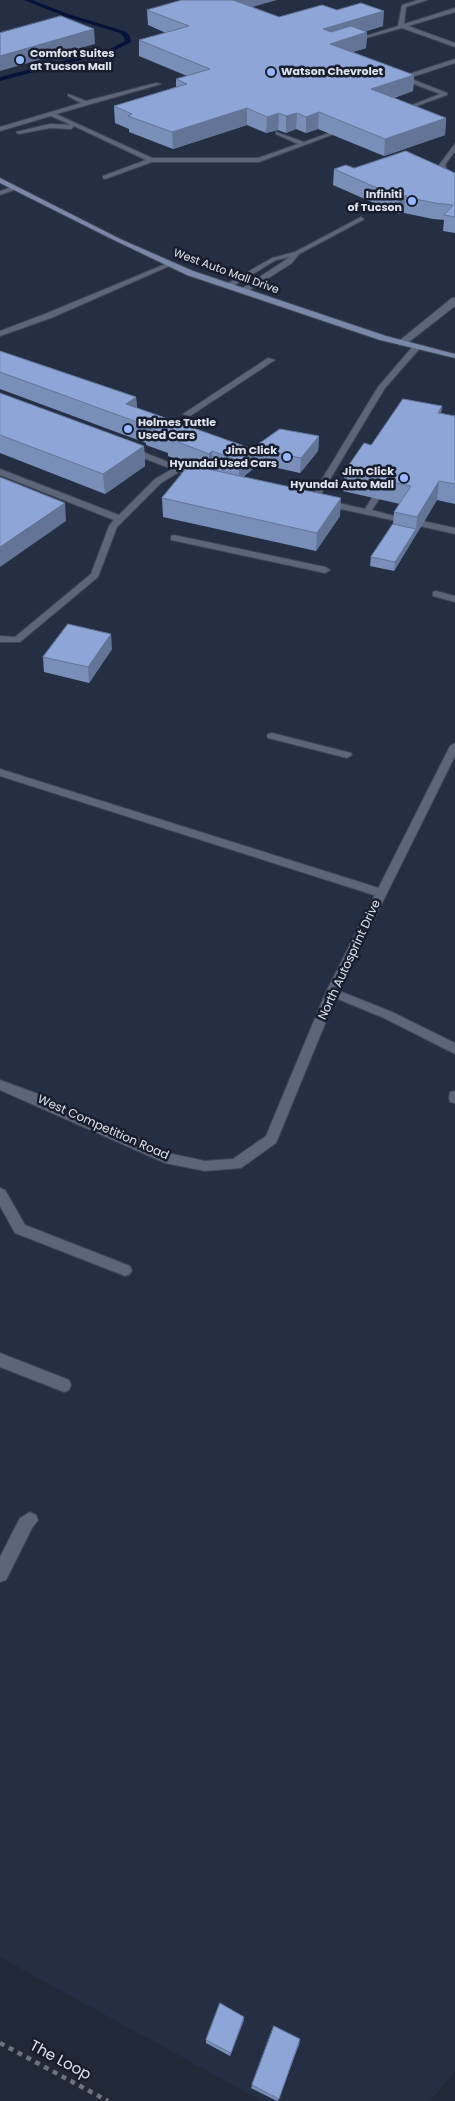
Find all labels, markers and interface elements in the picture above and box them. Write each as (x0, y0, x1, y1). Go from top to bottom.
place label: Comfort Suites at Tucson Mall (30, 47, 114, 73)
marker: Comfort Suites at Tucson Mall (14, 54, 26, 66)
place label: Watson Chevrolet (281, 65, 383, 79)
marker: Watson Chevrolet (265, 66, 277, 78)
place label: Infiniti of Tucson (348, 188, 402, 214)
marker: Infiniti of Tucson (406, 195, 418, 207)
street label: West Auto Mall Drive (171, 247, 281, 297)
place label: Holmes Tuttle Used Cars (138, 416, 216, 442)
marker: Holmes Tuttle Used Cars (122, 423, 134, 435)
place label: Jim Click Hyundai Used Cars (169, 444, 277, 470)
marker: Jim Click Hyundai Used Cars (281, 451, 293, 463)
place label: Jim Click Hyundai Auto Mall (290, 465, 394, 491)
marker: Jim Click Hyundai Auto Mall (398, 472, 410, 484)
street label: North Autosprint Drive (316, 898, 384, 1022)
street label: West Competition Road (35, 1092, 171, 1164)
street label: The Loop (26, 2037, 94, 2085)

